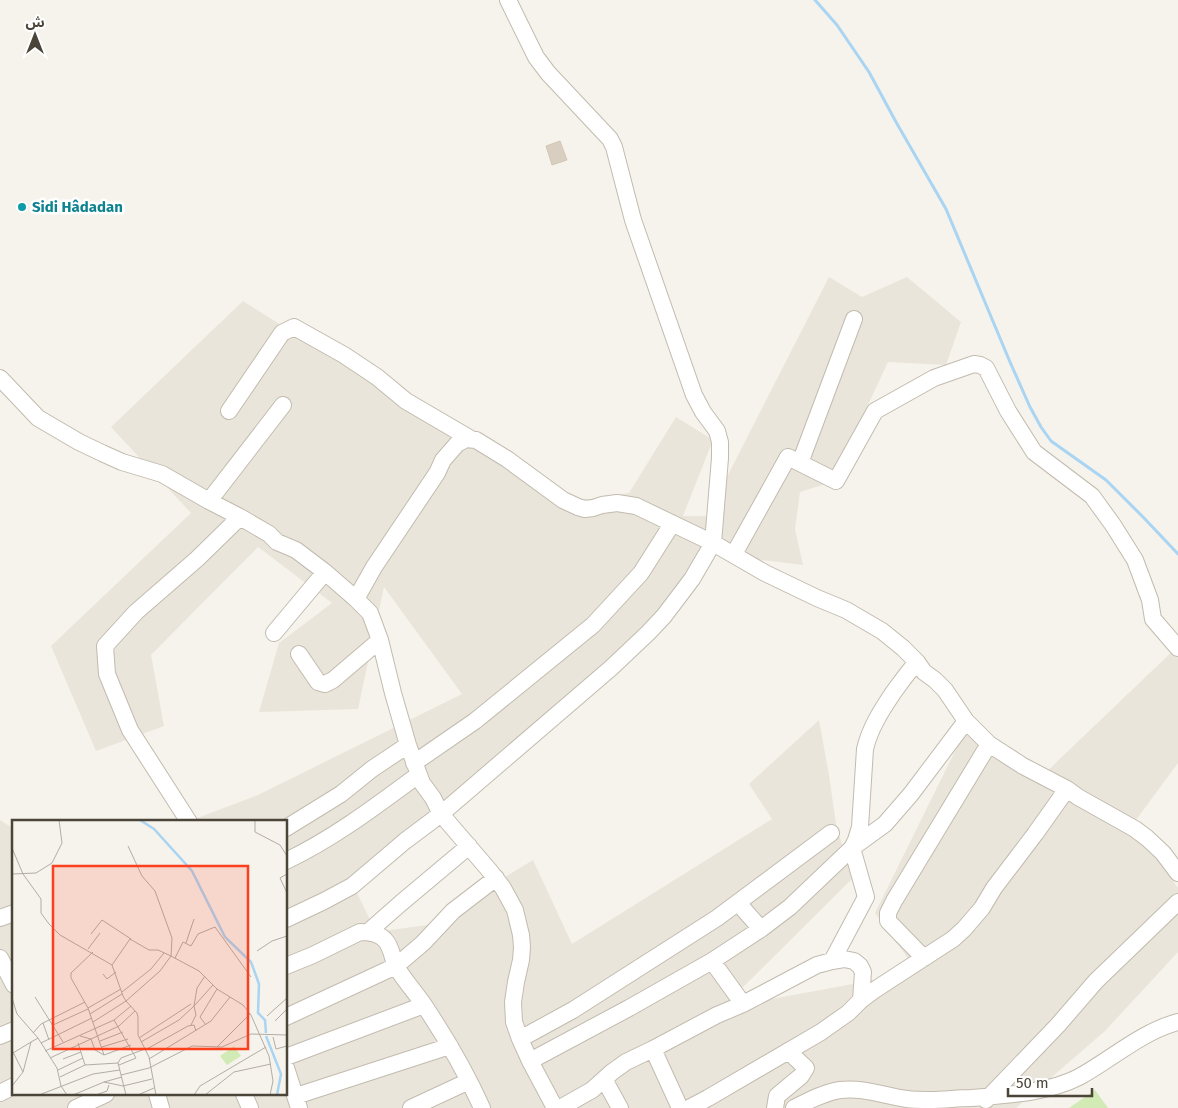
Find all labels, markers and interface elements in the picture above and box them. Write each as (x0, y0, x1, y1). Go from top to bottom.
north arrow (10, 10, 60, 60)
text: ش (25, 14, 45, 31)
place label: Sidi Hâdadan (32, 198, 123, 216)
marker: Sidi Hâdadan (16, 201, 28, 213)
inset map (12, 820, 288, 1096)
scale bar (1008, 1066, 1092, 1098)
text: 50 m (1016, 1074, 1049, 1092)

